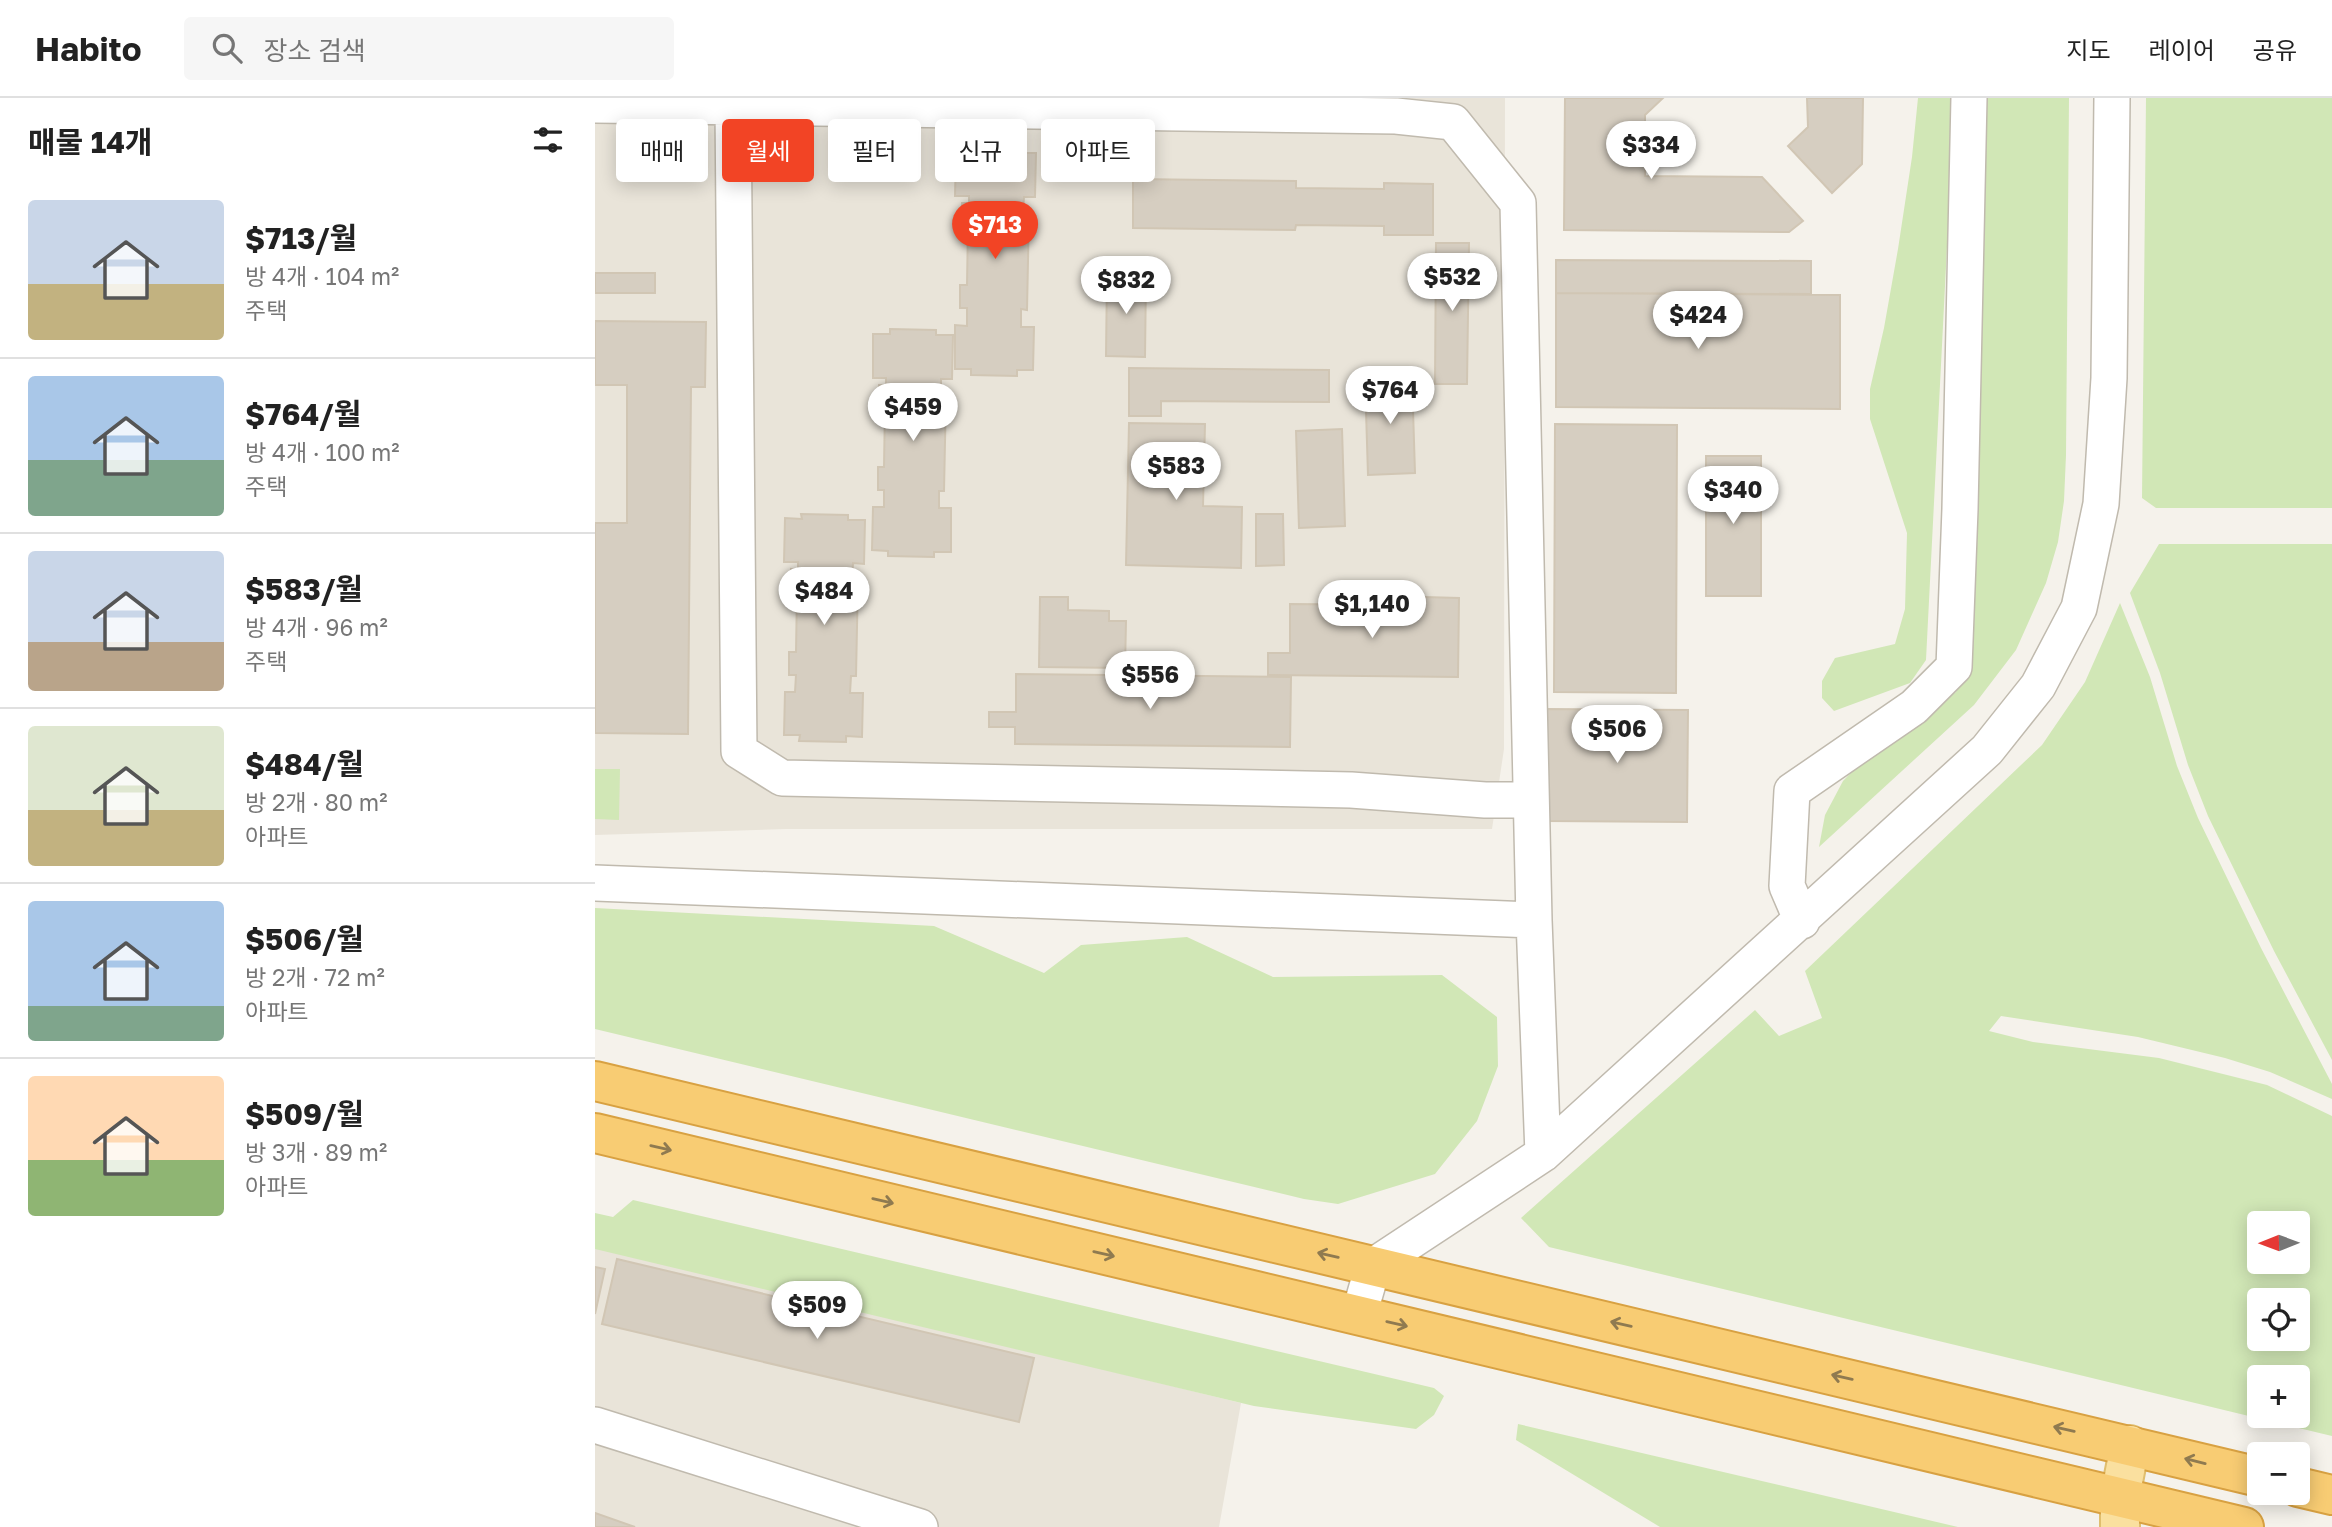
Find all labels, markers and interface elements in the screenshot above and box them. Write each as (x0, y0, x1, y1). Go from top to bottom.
search box (184, 17, 674, 80)
text: Habito (35, 29, 142, 68)
icon: search (208, 29, 246, 67)
text: 장소 검색 (264, 35, 366, 66)
text: 지도 (2066, 35, 2111, 64)
text: 레이어 (2149, 35, 2215, 64)
text: 공유 (2253, 35, 2297, 64)
chip: 매매 (616, 119, 708, 182)
chip: 월세 (722, 119, 814, 182)
chip: 필터 (828, 119, 921, 182)
chip: 신규 (935, 119, 1027, 182)
chip: 아파트 (1041, 119, 1155, 182)
icon: filters (529, 121, 567, 159)
pin: $334 (1610, 122, 1692, 181)
text: 매물 14개 (28, 124, 153, 160)
text: $334 (1622, 130, 1680, 158)
pin: $713 (954, 202, 1036, 261)
text: $713 (968, 210, 1022, 238)
text: $713/월 (245, 220, 357, 256)
icon: home (84, 228, 168, 312)
pin: $532 (1411, 254, 1493, 313)
pin: $832 (1085, 256, 1167, 316)
text: 방 4개 · 104 m² (245, 262, 399, 290)
text: $532 (1423, 262, 1481, 290)
text: $832 (1097, 265, 1155, 293)
pin: $424 (1657, 292, 1739, 351)
text: 주택 (245, 296, 287, 324)
text: $424 (1669, 300, 1727, 328)
pin: $764 (1349, 366, 1431, 426)
text: $764 (1362, 375, 1418, 403)
pin: $459 (872, 384, 954, 443)
text: $459 (884, 392, 942, 420)
text: $764/월 (245, 396, 361, 432)
icon: home (84, 404, 168, 488)
text: 방 4개 · 100 m² (245, 438, 400, 466)
pin: $583 (1135, 442, 1217, 502)
text: $583 (1147, 451, 1205, 479)
pin: $340 (1692, 466, 1774, 526)
text: 주택 (245, 472, 287, 500)
text: $340 (1704, 475, 1762, 503)
pin: $484 (783, 568, 865, 627)
text: $583/월 (245, 571, 363, 607)
text: $484 (795, 576, 853, 604)
icon: home (84, 579, 168, 663)
pin: $1,140 (1315, 580, 1429, 640)
text: $1,140 (1334, 589, 1410, 617)
text: 방 4개 · 96 m² (245, 613, 388, 641)
text: 주택 (245, 647, 287, 675)
pin: $556 (1109, 652, 1191, 711)
text: $556 (1121, 660, 1179, 688)
pin: $506 (1576, 706, 1658, 765)
text: $506 (1588, 714, 1647, 742)
text: $484/월 (245, 746, 364, 782)
icon: home (84, 754, 168, 838)
text: 방 2개 · 80 m² (245, 788, 388, 816)
text: 아파트 (245, 822, 308, 850)
text: $506/월 (245, 921, 364, 957)
icon: home (84, 929, 168, 1013)
text: 방 2개 · 72 m² (245, 963, 385, 991)
text: 아파트 (245, 997, 308, 1025)
text: $509/월 (245, 1096, 364, 1132)
icon: home (84, 1104, 168, 1188)
text: 방 3개 · 89 m² (245, 1138, 387, 1166)
one-way arrow (649, 1142, 672, 1156)
text: 아파트 (245, 1172, 308, 1200)
one-way arrow (871, 1195, 894, 1208)
north arrow (2247, 1211, 2310, 1274)
map controls (2247, 1211, 2310, 1505)
one-way arrow (1092, 1248, 1115, 1261)
one-way arrow (1317, 1248, 1340, 1261)
pin: $509 (776, 1282, 858, 1341)
button: locate (2247, 1288, 2310, 1351)
text: $509 (788, 1290, 847, 1318)
one-way arrow (1610, 1317, 1633, 1330)
one-way arrow (1385, 1318, 1408, 1331)
button: + (2247, 1365, 2310, 1428)
one-way arrow (1831, 1370, 1854, 1383)
one-way arrow (2053, 1422, 2076, 1435)
button: − (2247, 1442, 2310, 1505)
one-way arrow (2184, 1454, 2207, 1467)

